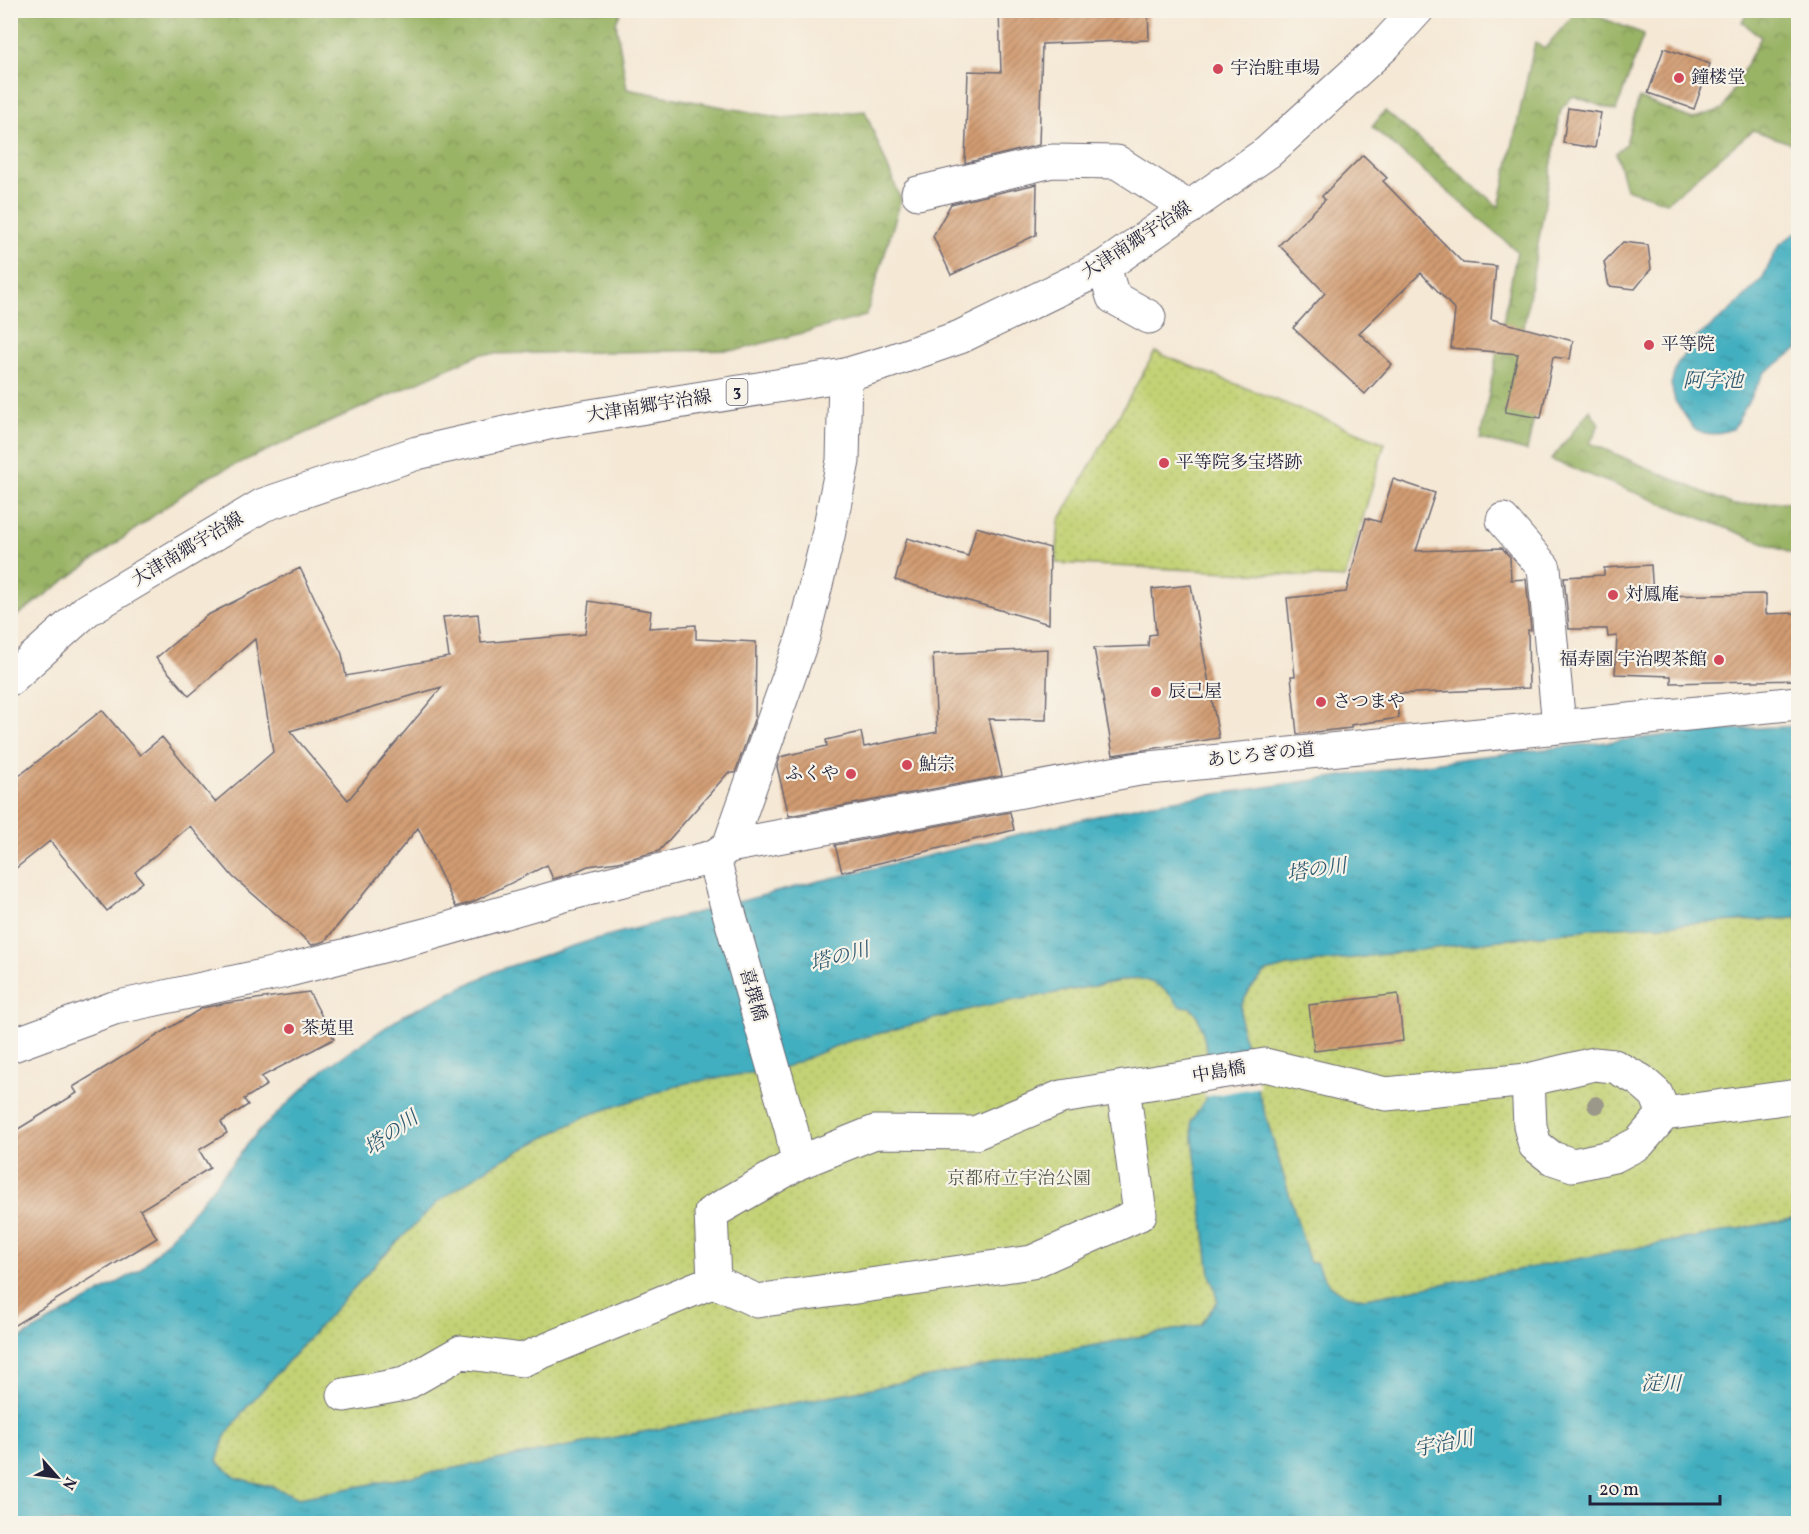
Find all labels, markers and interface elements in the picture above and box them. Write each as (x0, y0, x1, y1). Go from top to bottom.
place label: 宇治駐車場 (1230, 57, 1320, 82)
marker: 宇治駐車場 (1211, 62, 1225, 76)
place label: 鐘楼堂 (1691, 66, 1745, 91)
marker: 鐘楼堂 (1672, 71, 1686, 85)
street label: 大津南郷宇治線 (1077, 196, 1197, 286)
place label: 平等院 (1661, 333, 1715, 358)
marker: 平等院 (1642, 338, 1656, 352)
water label: 阿字池 (1683, 368, 1745, 396)
road number: 3 (726, 379, 748, 405)
street label: 大津南郷宇治線 (585, 385, 713, 429)
place label: 平等院多宝塔跡 (1176, 451, 1302, 476)
marker: 平等院多宝塔跡 (1157, 456, 1171, 470)
street label: 大津南郷宇治線 (128, 507, 248, 593)
place label: 対鳳庵 (1625, 583, 1679, 608)
marker: 対鳳庵 (1606, 588, 1620, 602)
place label: 福寿園 宇治喫茶館 (1559, 648, 1707, 673)
marker: 福寿園 宇治喫茶館 (1712, 653, 1726, 667)
place label: 辰己屋 (1168, 680, 1222, 705)
marker: 辰己屋 (1149, 685, 1163, 699)
place label: さつまや (1333, 690, 1405, 715)
marker: さつまや (1314, 695, 1328, 709)
street label: あじろぎの道 (1206, 738, 1316, 774)
place label: 鮎宗 (919, 753, 955, 778)
marker: 鮎宗 (900, 758, 914, 772)
place label: ふくや (785, 762, 839, 787)
marker: ふくや (844, 767, 858, 781)
water label: 塔の川 (1285, 853, 1351, 889)
water label: 塔の川 (807, 936, 875, 979)
street label: 喜撰橋 (733, 966, 771, 1024)
place label: 茶莵里 (301, 1017, 355, 1042)
marker: 茶莵里 (282, 1022, 296, 1036)
street label: 中島橋 (1190, 1056, 1248, 1090)
water label: 塔の川 (359, 1104, 426, 1163)
park label: 京都府立宇治公園 (947, 1167, 1091, 1192)
water label: 淀川 (1641, 1371, 1683, 1399)
water label: 宇治川 (1412, 1425, 1478, 1465)
north arrow (27, 1447, 87, 1507)
scale bar (1590, 1468, 1720, 1506)
text: N (56, 1473, 81, 1494)
text: 20 m (1599, 1478, 1639, 1503)

